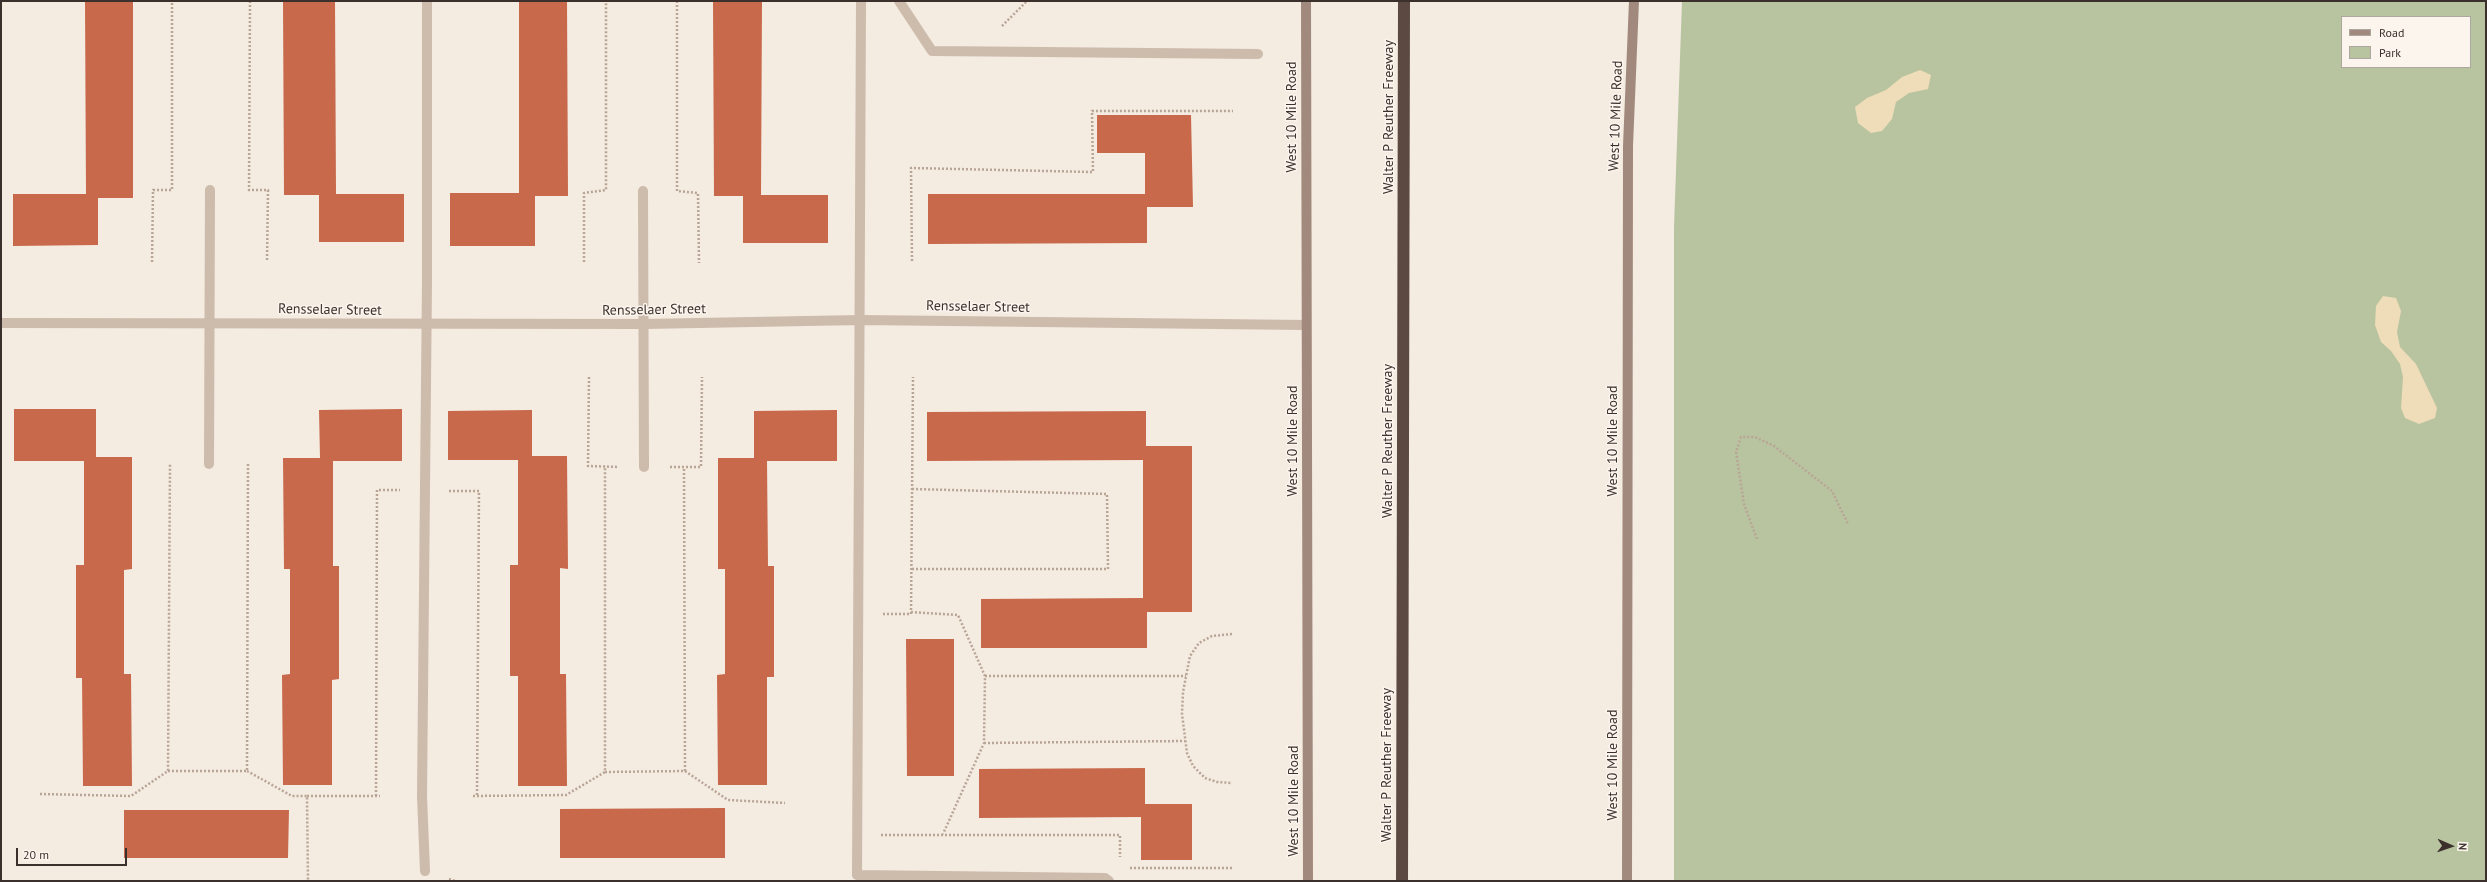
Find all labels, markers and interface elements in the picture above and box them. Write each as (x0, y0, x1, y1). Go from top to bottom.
legend (2341, 16, 2471, 68)
text: Road (2379, 25, 2404, 40)
street label: Walter P Reuther Freeway (1381, 40, 1397, 194)
text: Park (2379, 45, 2401, 60)
street label: West 10 Mile Road (1606, 60, 1626, 172)
street label: West 10 Mile Road (1284, 62, 1300, 172)
street label: Rensselaer Street (926, 298, 1030, 316)
street label: Rensselaer Street (278, 301, 382, 319)
street label: Rensselaer Street (602, 301, 706, 319)
street label: Walter P Reuther Freeway (1380, 364, 1396, 518)
street label: West 10 Mile Road (1285, 386, 1301, 496)
street label: West 10 Mile Road (1605, 386, 1621, 496)
street label: Walter P Reuther Freeway (1379, 688, 1395, 842)
street label: West 10 Mile Road (1605, 710, 1621, 820)
street label: West 10 Mile Road (1286, 746, 1302, 856)
north arrow (2431, 826, 2471, 866)
scale bar (18, 840, 129, 866)
text: N (2456, 843, 2470, 850)
text: 20 m (23, 847, 49, 862)

